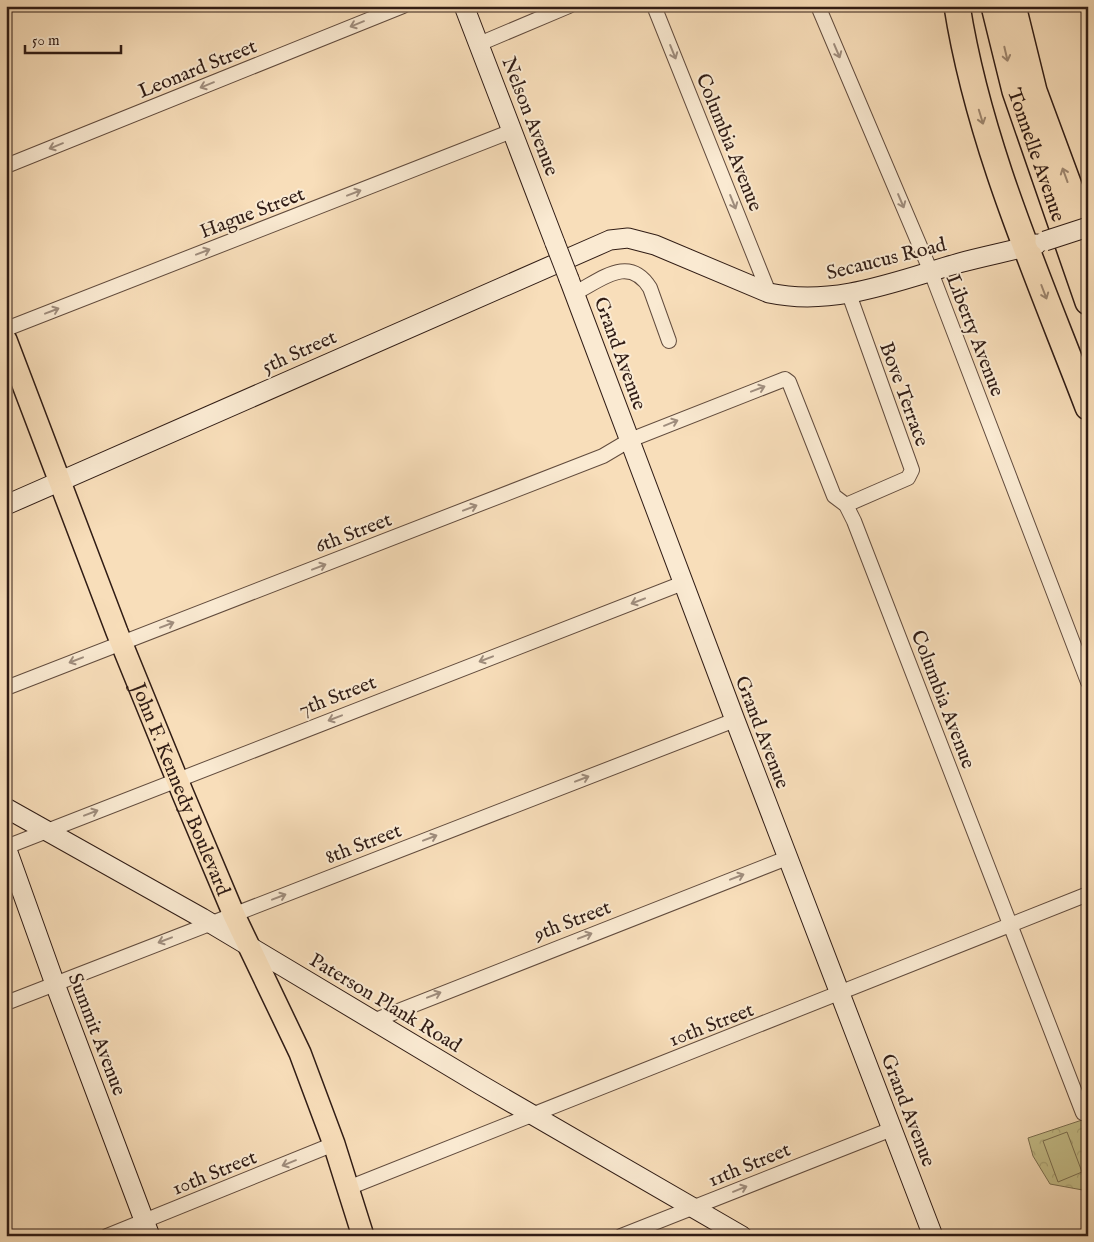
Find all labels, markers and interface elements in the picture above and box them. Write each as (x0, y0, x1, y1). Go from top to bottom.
one-way arrow (350, 21, 365, 30)
scale bar (25, 22, 121, 54)
text: 50 m (32, 31, 60, 50)
street label: Leonard Street (135, 34, 261, 105)
one-way arrow (833, 43, 843, 58)
one-way arrow (669, 44, 678, 59)
one-way arrow (1002, 45, 1011, 61)
street label: Nelson Avenue (495, 54, 564, 180)
street label: Columbia Avenue (690, 70, 768, 215)
one-way arrow (200, 81, 215, 91)
street label: Tonnelle Avenue (1001, 85, 1070, 225)
one-way arrow (977, 108, 987, 124)
one-way arrow (49, 142, 64, 151)
one-way arrow (1060, 168, 1069, 183)
street label: Hague Street (197, 182, 309, 245)
one-way arrow (346, 188, 362, 197)
one-way arrow (896, 193, 906, 208)
one-way arrow (729, 194, 738, 210)
street label: Secaucus Road (824, 232, 949, 286)
one-way arrow (195, 247, 210, 256)
street label: Liberty Avenue (940, 271, 1009, 400)
one-way arrow (1040, 284, 1049, 300)
street label: Grand Avenue (588, 293, 652, 414)
one-way arrow (44, 306, 59, 315)
street label: 5th Street (259, 325, 341, 380)
street label: Bove Terrace (873, 339, 934, 450)
one-way arrow (749, 384, 765, 393)
one-way arrow (663, 418, 678, 427)
one-way arrow (462, 503, 477, 512)
street label: 6th Street (312, 507, 395, 559)
one-way arrow (311, 561, 326, 571)
one-way arrow (631, 596, 646, 606)
one-way arrow (159, 620, 174, 629)
street label: Columbia Avenue (905, 627, 980, 772)
one-way arrow (479, 655, 494, 664)
one-way arrow (69, 656, 84, 666)
street label: 7th Street (295, 670, 380, 723)
street label: Grand Avenue (729, 673, 795, 792)
street label: John F. Kennedy Boulevard (124, 678, 235, 900)
one-way arrow (328, 714, 343, 723)
one-way arrow (574, 774, 589, 783)
one-way arrow (83, 808, 98, 817)
street label: 8th Street (322, 818, 405, 870)
one-way arrow (422, 833, 437, 842)
one-way arrow (729, 872, 744, 881)
one-way arrow (271, 892, 286, 901)
street label: 9th Street (530, 895, 615, 948)
one-way arrow (577, 931, 592, 941)
one-way arrow (158, 937, 173, 946)
street label: Paterson Plank Road (305, 948, 466, 1059)
street label: Summit Avenue (62, 970, 131, 1099)
one-way arrow (426, 990, 441, 1000)
street label: 10th Street (666, 998, 758, 1053)
street label: Grand Avenue (875, 1051, 941, 1170)
street label: 11th Street (705, 1138, 794, 1193)
street label: 10th Street (169, 1145, 261, 1202)
one-way arrow (282, 1159, 297, 1168)
one-way arrow (732, 1184, 747, 1193)

